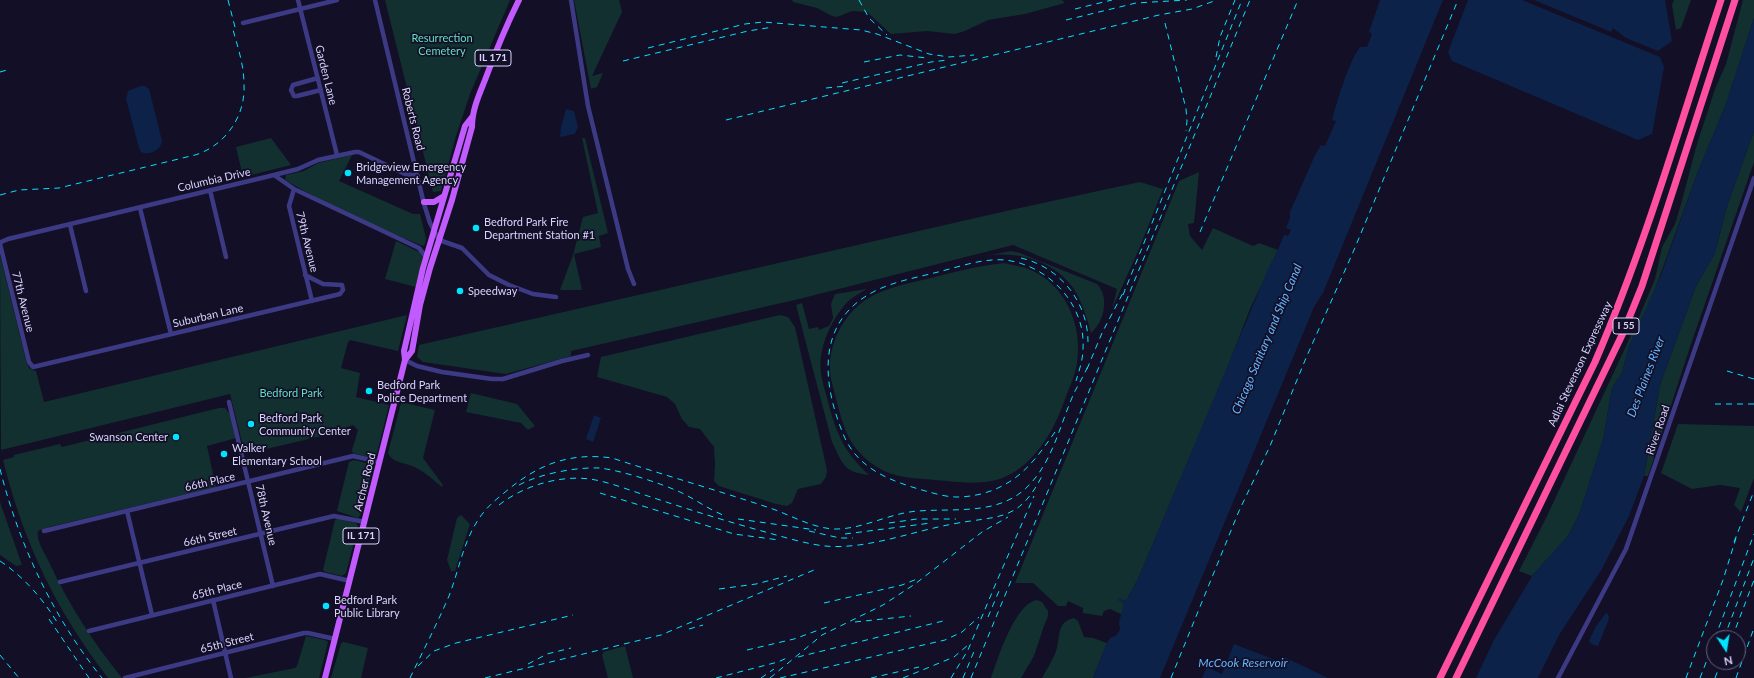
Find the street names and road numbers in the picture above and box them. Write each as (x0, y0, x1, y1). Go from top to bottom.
street label: Garden Lane (312, 44, 340, 106)
road number: IL 171 (475, 50, 511, 66)
street label: Roberts Road (399, 86, 427, 152)
street label: Columbia Drive (176, 165, 252, 195)
street label: 79th Avenue (293, 210, 321, 274)
street label: 77th Avenue (9, 270, 37, 334)
street label: Adlai Stevenson Expressway (1545, 299, 1615, 429)
street label: Suburban Lane (171, 301, 245, 331)
road number: I 55 (1613, 318, 1639, 334)
street label: River Road (1643, 403, 1673, 457)
street label: Archer Road (351, 451, 379, 513)
street label: 66th Place (184, 470, 236, 494)
street label: 78th Avenue (253, 483, 279, 547)
street label: 66th Street (182, 524, 238, 550)
road number: IL 171 (343, 528, 379, 544)
street label: 65th Place (191, 577, 243, 603)
street label: 65th Street (199, 630, 255, 656)

